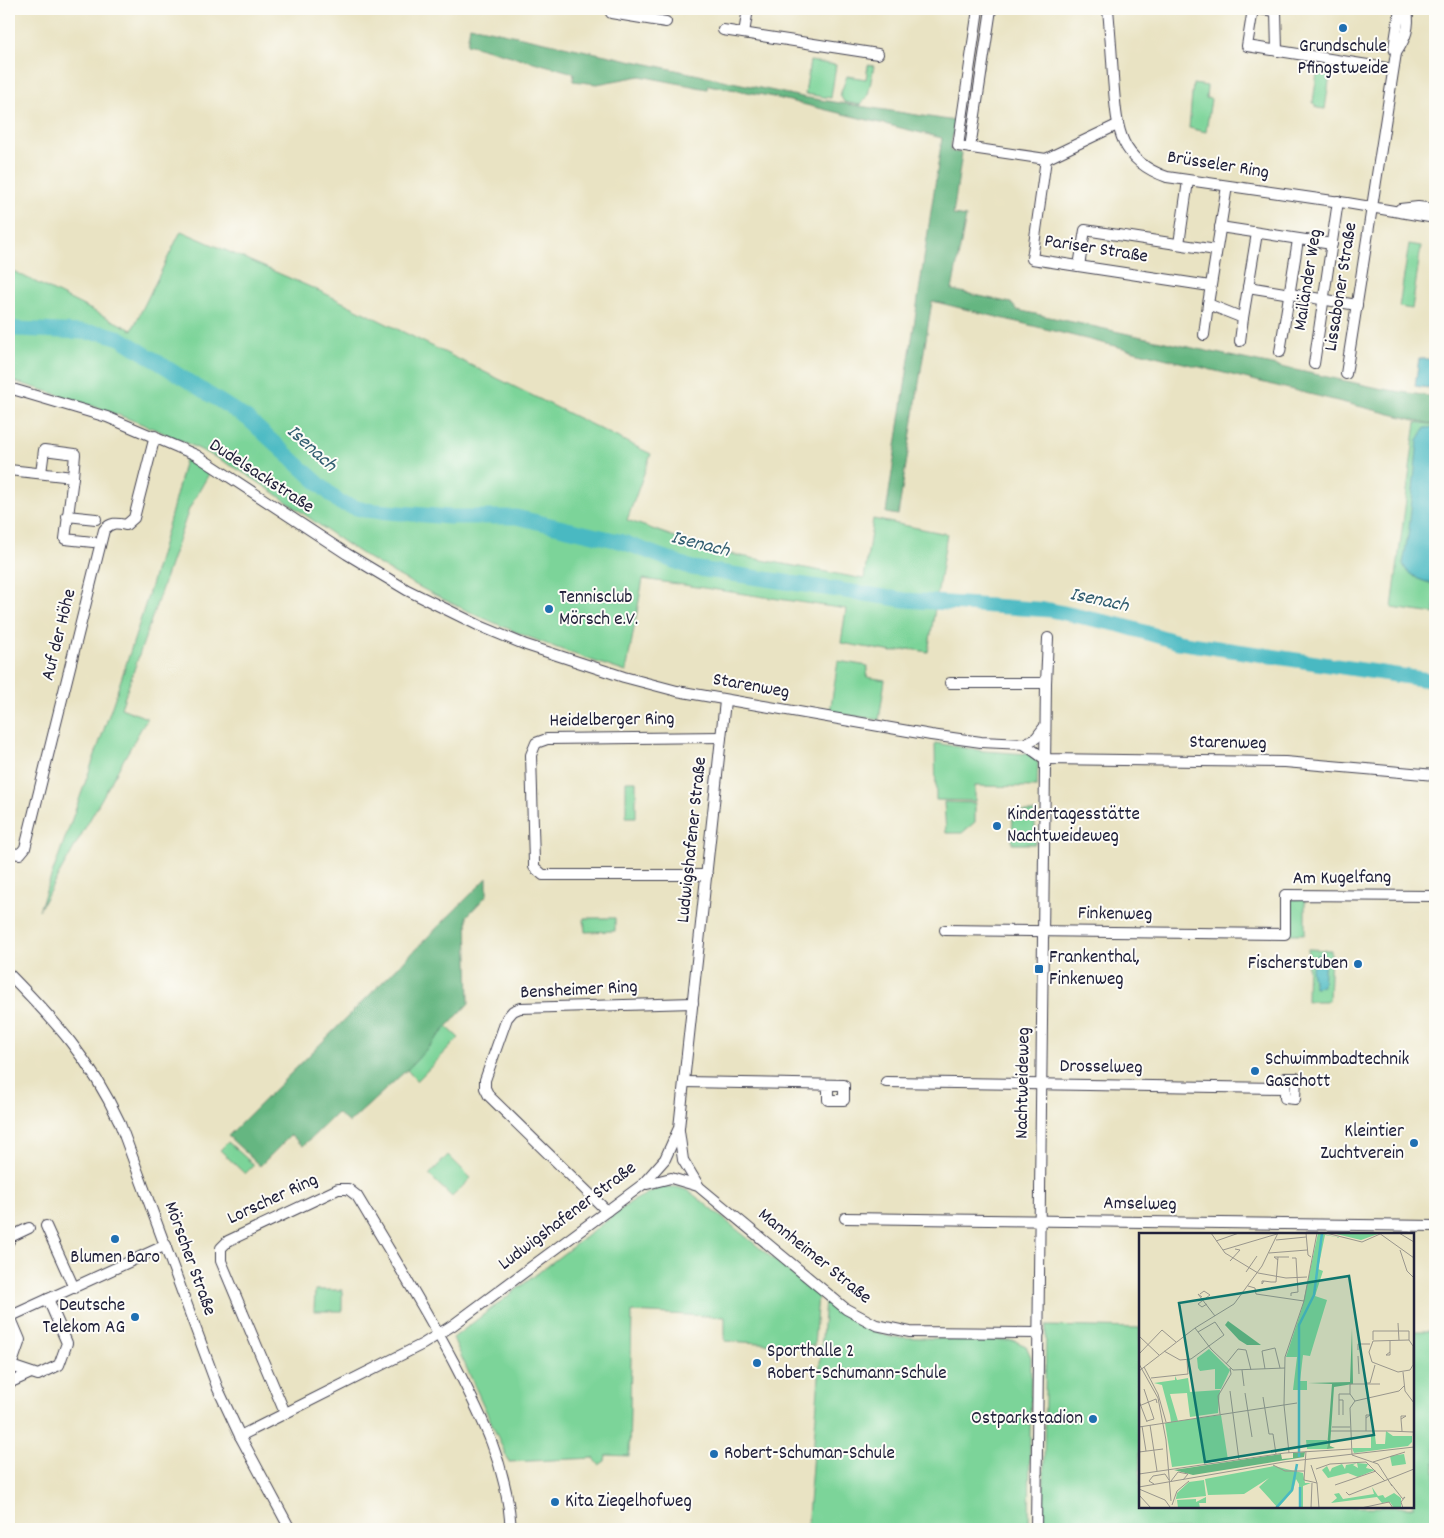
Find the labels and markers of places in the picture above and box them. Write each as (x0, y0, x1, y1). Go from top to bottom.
marker: Grundschule Pfingstweide (1337, 22, 1349, 34)
place label: Grundschule Pfingstweide (1298, 34, 1388, 83)
place label: Tennisclub Mörsch e.V. (559, 585, 638, 634)
marker: Tennisclub Mörsch e.V. (543, 603, 555, 615)
place label: Kindertagesstätte Nachtweideweg (1007, 802, 1140, 851)
marker: Kindertagesstätte Nachtweideweg (991, 820, 1003, 832)
place label: Frankenthal, Finkenweg (1049, 945, 1140, 994)
place label: Fischerstuben (1248, 951, 1348, 978)
marker: Fischerstuben (1352, 958, 1364, 970)
marker: Frankenthal, Finkenweg (1033, 963, 1045, 975)
place label: Schwimmbadtechnik Gaschott (1265, 1047, 1410, 1096)
marker: Schwimmbadtechnik Gaschott (1249, 1065, 1261, 1077)
place label: Kleintier Zuchtverein (1320, 1119, 1404, 1168)
marker: Kleintier Zuchtverein (1408, 1137, 1420, 1149)
marker: Blumen Baro (109, 1233, 121, 1245)
place label: Blumen Baro (70, 1245, 160, 1272)
place label: Deutsche Telekom AG (43, 1293, 125, 1342)
marker: Deutsche Telekom AG (129, 1311, 141, 1323)
place label: Sporthalle 2 Robert-Schumann-Schule (767, 1339, 947, 1388)
marker: Sporthalle 2 Robert-Schumann-Schule (751, 1357, 763, 1369)
place label: Ostparkstadion (971, 1406, 1083, 1433)
marker: Ostparkstadion (1087, 1413, 1099, 1425)
place label: Robert-Schuman-Schule (724, 1441, 895, 1468)
marker: Robert-Schuman-Schule (708, 1448, 720, 1460)
place label: Kita Ziegelhofweg (565, 1489, 692, 1516)
marker: Kita Ziegelhofweg (549, 1496, 561, 1508)

